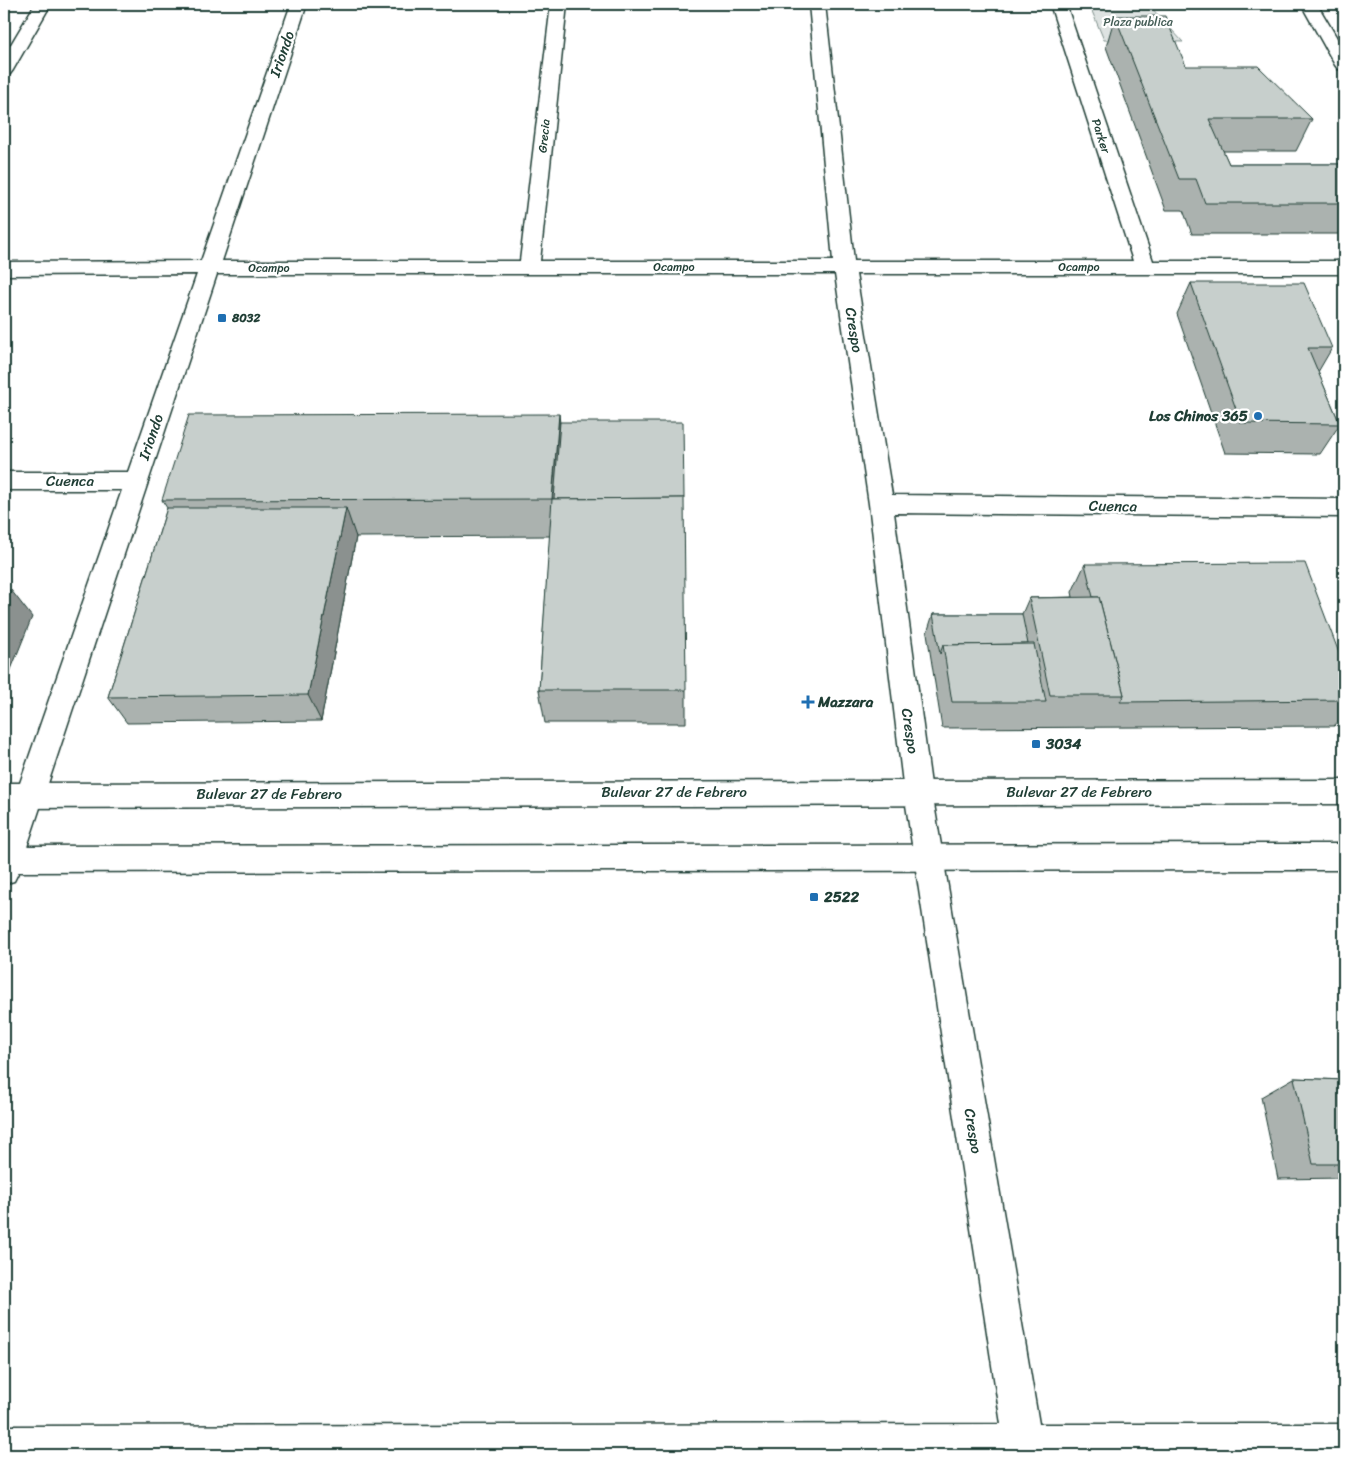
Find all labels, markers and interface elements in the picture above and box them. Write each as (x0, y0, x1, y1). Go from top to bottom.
park label: Plaza publica (1103, 11, 1174, 33)
street label: Iriondo (262, 27, 302, 82)
street label: Parker (1085, 116, 1117, 157)
street label: Grecia (531, 118, 557, 154)
street label: Ocampo (653, 256, 695, 278)
street label: Ocampo (1058, 256, 1100, 278)
street label: Ocampo (248, 257, 290, 279)
street label: Crespo (838, 305, 870, 355)
place label: 8032 (231, 307, 260, 329)
marker: 8032 (216, 312, 228, 324)
place label: Los Chinos 365 (1149, 403, 1248, 429)
street label: Iriondo (131, 410, 171, 465)
marker: Los Chinos 365 (1252, 410, 1264, 422)
street label: Cuenca (46, 468, 95, 494)
street label: Cuenca (1089, 493, 1138, 519)
place label: Mazzara (817, 689, 874, 715)
marker: Mazzara (802, 696, 814, 708)
street label: Crespo (894, 707, 926, 756)
place label: 3034 (1045, 731, 1082, 757)
marker: 3034 (1030, 738, 1042, 750)
street label: Bulevar 27 de Febrero (601, 779, 747, 805)
street label: Bulevar 27 de Febrero (1006, 779, 1152, 805)
street label: Bulevar 27 de Febrero (196, 781, 342, 807)
place label: 2522 (823, 884, 859, 910)
marker: 2522 (808, 891, 820, 903)
street label: Crespo (957, 1106, 989, 1156)

